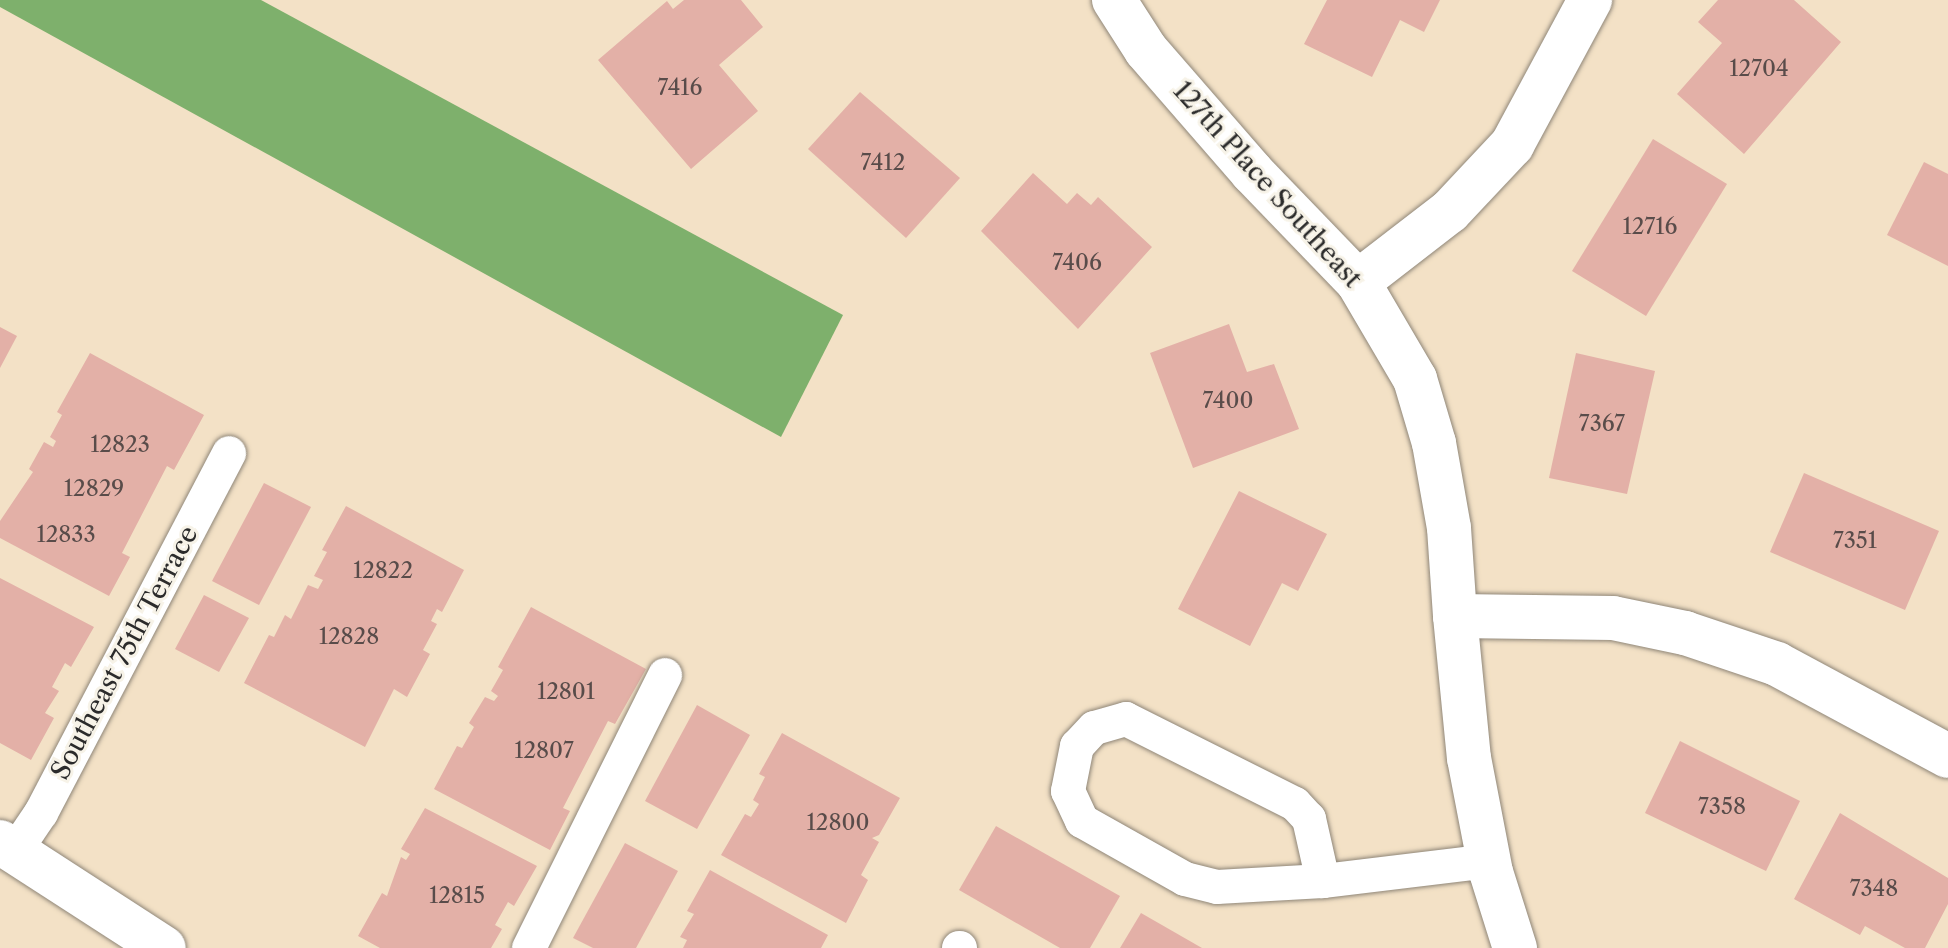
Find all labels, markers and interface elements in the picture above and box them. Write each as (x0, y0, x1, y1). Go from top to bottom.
house number: 12704 (1729, 56, 1789, 82)
house number: 7416 (657, 75, 703, 101)
street label: 127th Place Southeast (1166, 76, 1368, 294)
house number: 7412 (861, 150, 905, 176)
house number: 12716 (1623, 214, 1677, 240)
house number: 7406 (1052, 250, 1102, 276)
house number: 7400 (1203, 388, 1253, 414)
house number: 7367 (1579, 411, 1625, 437)
house number: 12823 (90, 432, 150, 458)
house number: 12829 (64, 476, 124, 502)
street label: Southeast 75th Terrace (45, 521, 205, 785)
house number: 12833 (36, 522, 96, 548)
house number: 7351 (1833, 528, 1877, 554)
house number: 12822 (353, 558, 413, 584)
house number: 12828 (319, 624, 379, 650)
house number: 12801 (537, 679, 595, 705)
house number: 12807 (514, 738, 574, 764)
house number: 7358 (1698, 794, 1746, 820)
house number: 12800 (807, 810, 869, 836)
house number: 7348 (1850, 876, 1898, 902)
house number: 12815 (429, 883, 485, 909)

